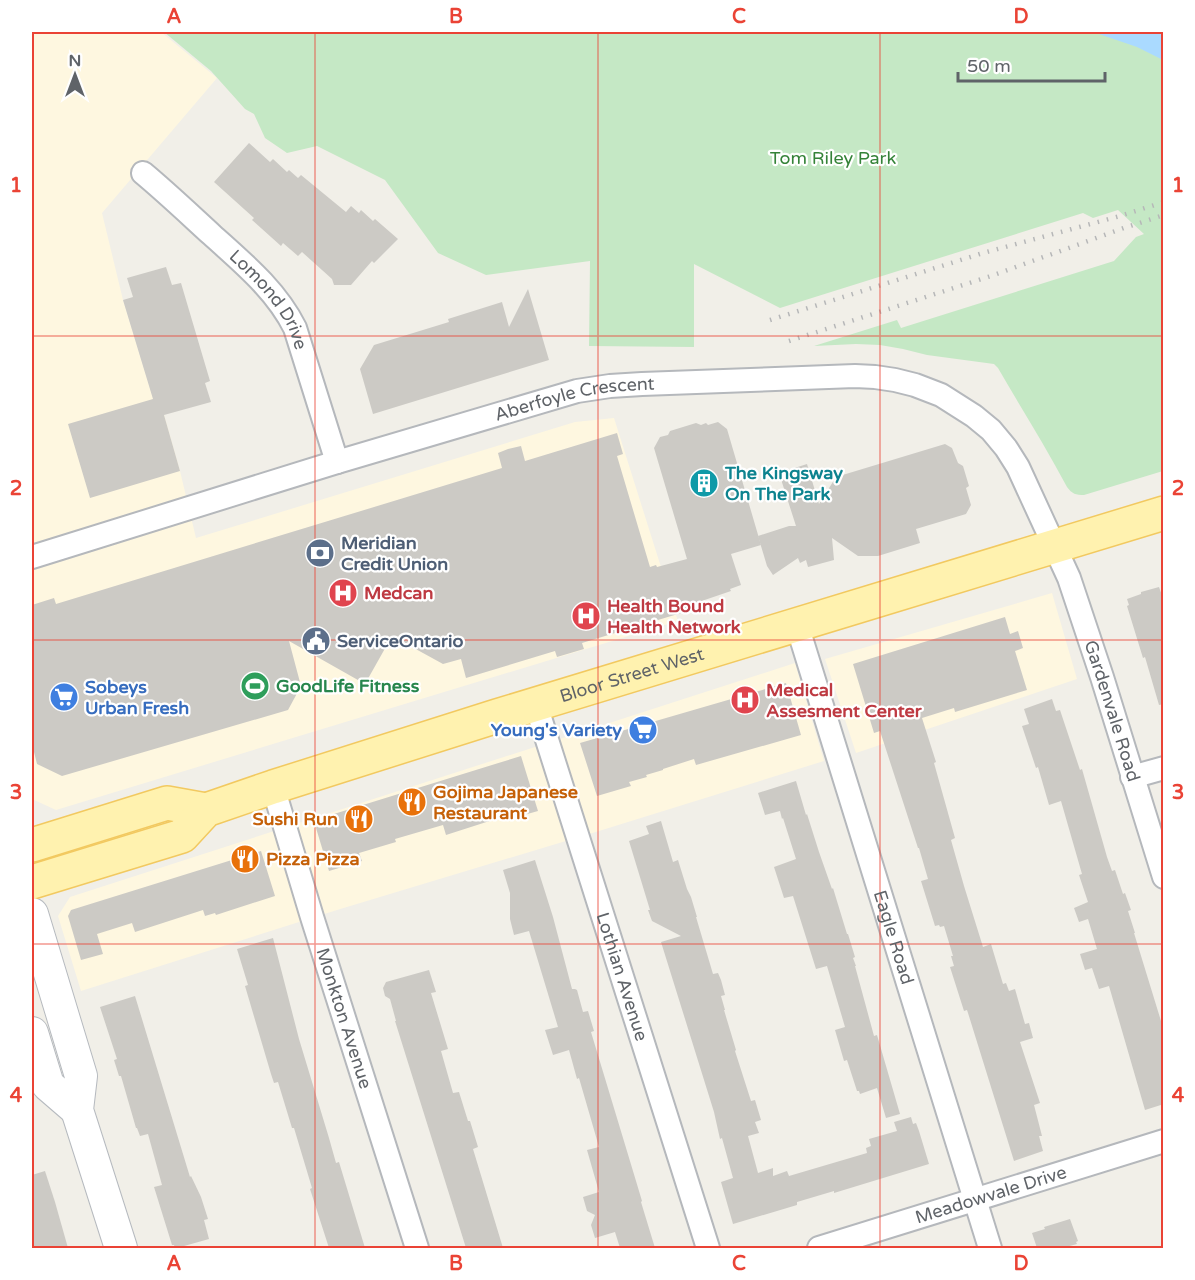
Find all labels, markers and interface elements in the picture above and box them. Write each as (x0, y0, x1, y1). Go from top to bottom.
text: A (167, 5, 182, 29)
text: B (449, 5, 463, 29)
text: C (732, 5, 746, 29)
text: D (1013, 5, 1029, 29)
north arrow (45, 45, 105, 105)
scale bar (958, 45, 1105, 83)
text: N (69, 51, 81, 71)
text: 50 m (967, 55, 1011, 77)
park label: Tom Riley Park (770, 147, 896, 169)
text: 1 (10, 174, 22, 198)
text: 1 (1172, 174, 1184, 198)
street label: Lomond Drive (225, 245, 312, 352)
street label: Aberfoyle Crescent (492, 373, 655, 426)
place label: The Kingsway On The Park (724, 462, 843, 505)
building icon: The Kingsway On The Park (688, 467, 720, 499)
text: 2 (10, 477, 22, 501)
text: 2 (1172, 477, 1184, 501)
place label: Meridian Credit Union (341, 532, 448, 575)
bank icon: Meridian Credit Union (304, 537, 336, 569)
hospital icon: Medcan (327, 577, 359, 609)
place label: Medcan (364, 582, 433, 604)
place label: Health Bound Health Network (607, 595, 741, 638)
hospital icon: Health Bound Health Network (570, 600, 602, 632)
public building icon: ServiceOntario (300, 625, 332, 657)
place label: ServiceOntario (337, 630, 463, 652)
street label: Gardenvale Road (1080, 637, 1145, 784)
street label: Bloor Street West (557, 643, 707, 707)
sports icon: GoodLife Fitness (239, 670, 271, 702)
place label: GoodLife Fitness (276, 675, 420, 697)
place label: Sobeys Urban Fresh (85, 676, 189, 719)
place label: Medical Assesment Center (766, 679, 923, 722)
supermarket icon: Sobeys Urban Fresh (48, 681, 80, 713)
hospital icon: Medical Assesment Center (729, 684, 761, 716)
supermarket icon: Young's Variety (627, 714, 659, 746)
place label: Young's Variety (491, 719, 622, 741)
text: 3 (10, 781, 22, 805)
place label: Gojima Japanese Restaurant (433, 781, 578, 824)
text: 3 (1172, 781, 1184, 805)
restaurant icon: Gojima Japanese Restaurant (396, 786, 428, 818)
restaurant icon: Sushi Run (343, 803, 375, 835)
place label: Sushi Run (253, 808, 338, 830)
restaurant icon: Pizza Pizza (229, 843, 261, 875)
place label: Pizza Pizza (266, 848, 360, 870)
street label: Eagle Road (869, 888, 919, 987)
street label: Lothian Avenue (591, 910, 653, 1044)
street label: Monkton Avenue (311, 945, 377, 1092)
text: 4 (10, 1084, 23, 1108)
text: 4 (1172, 1084, 1185, 1108)
street label: Meadowvale Drive (913, 1161, 1069, 1228)
text: A (167, 1252, 182, 1276)
text: B (449, 1252, 463, 1276)
text: C (732, 1252, 746, 1276)
text: D (1013, 1252, 1029, 1276)

